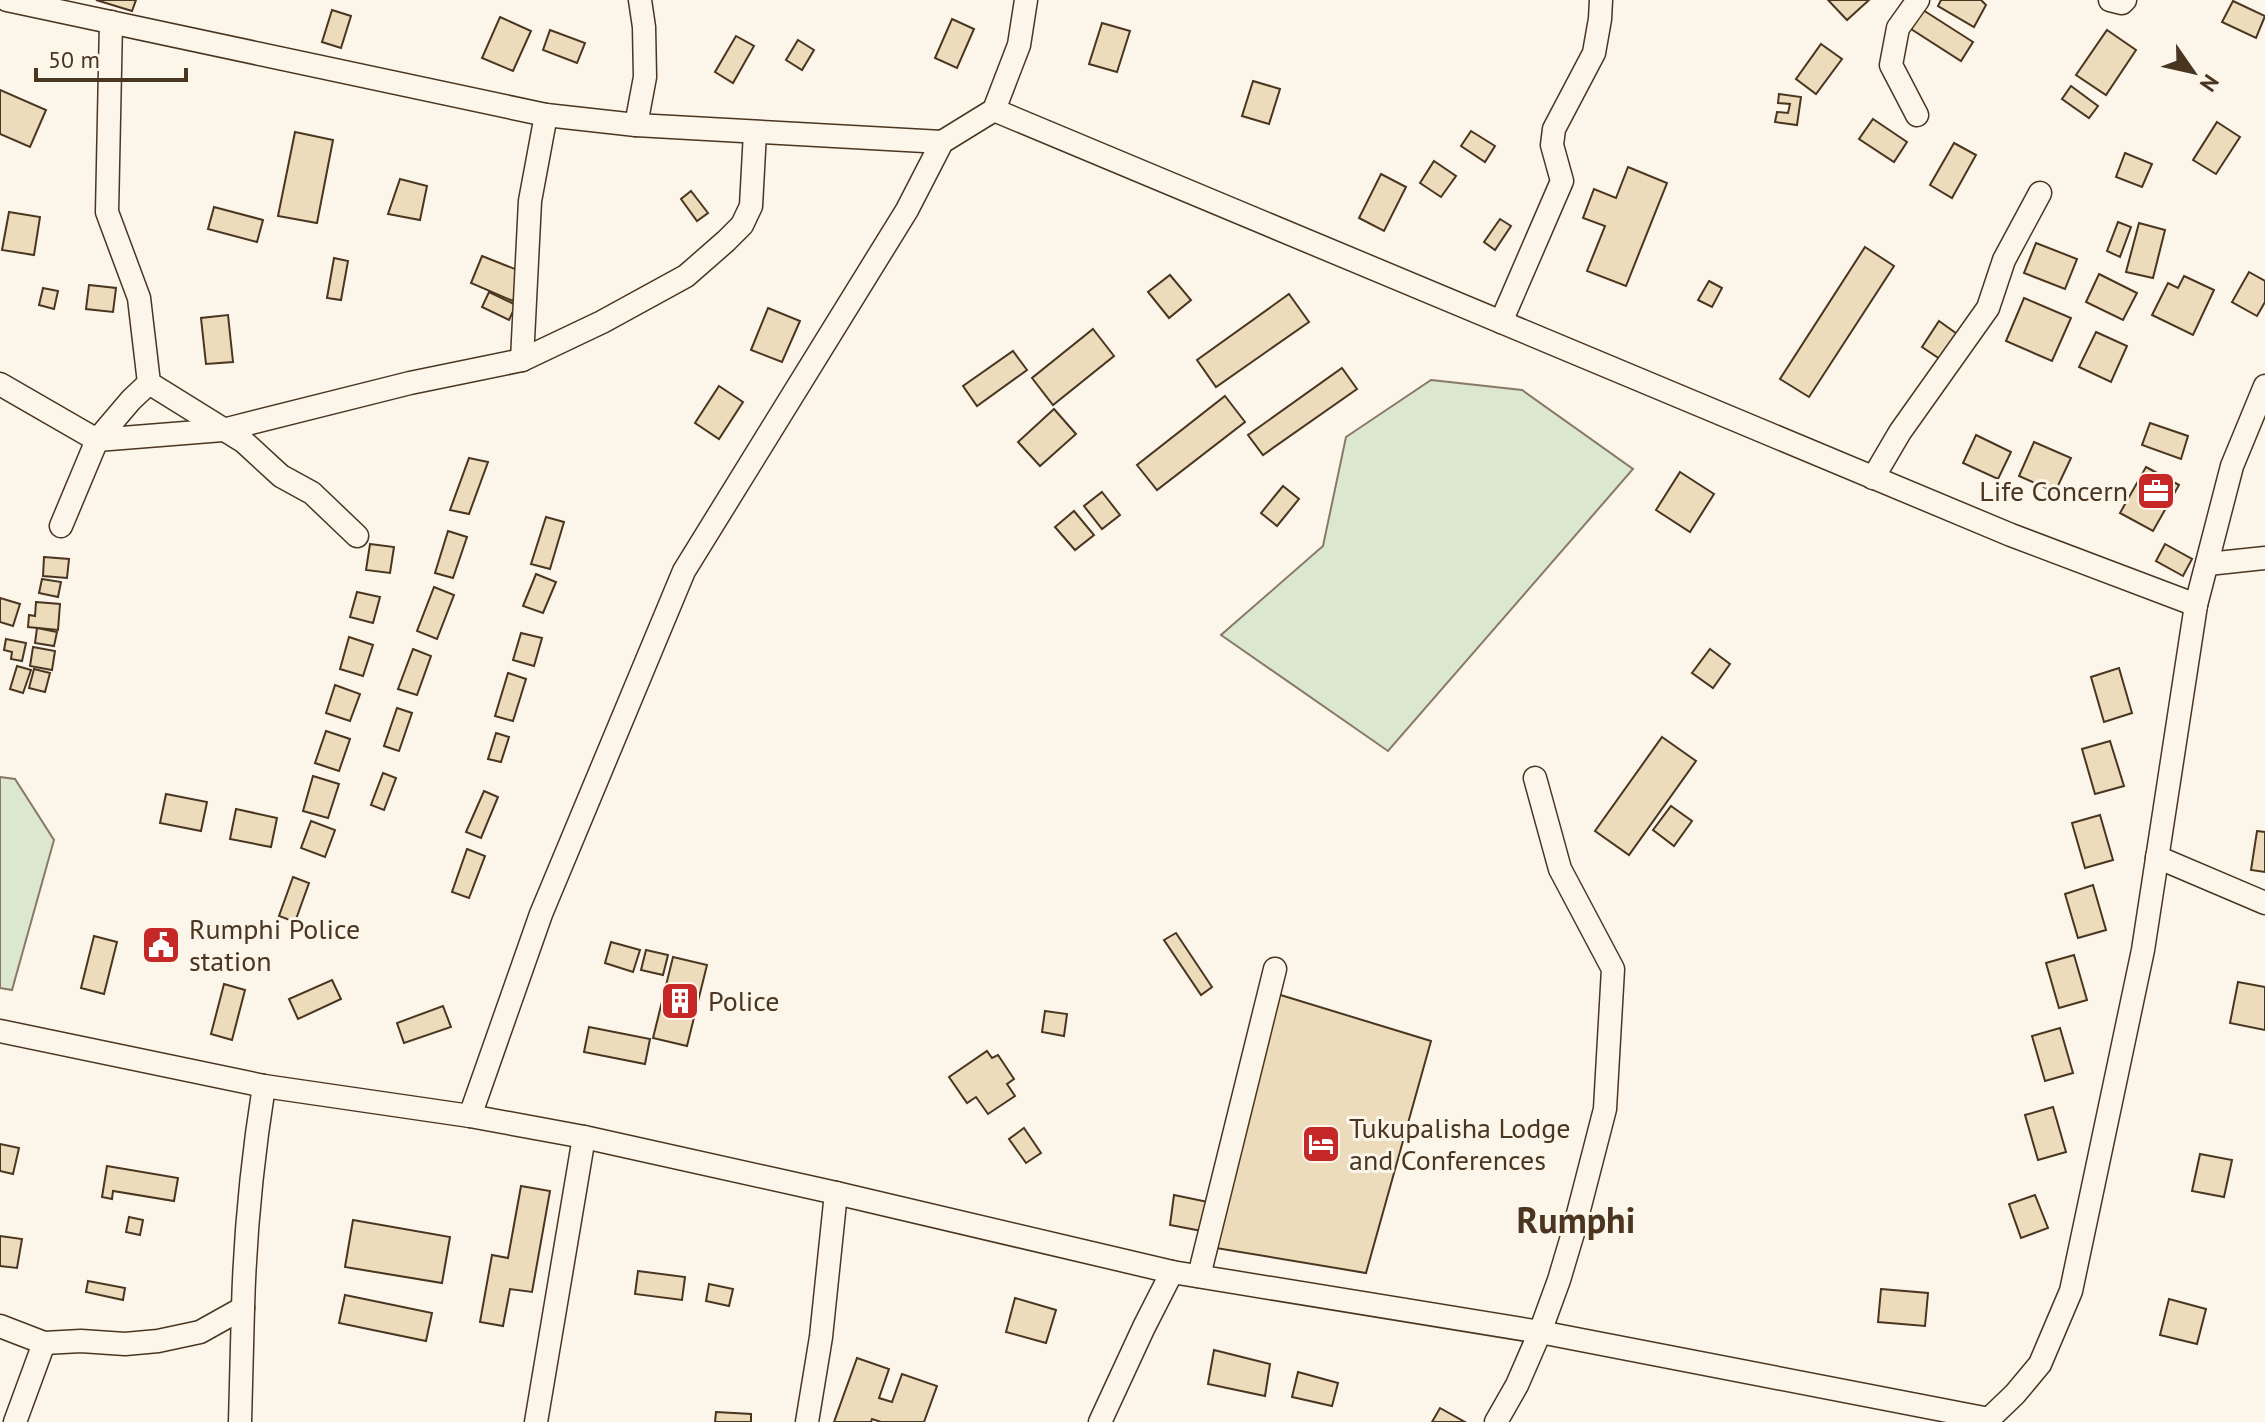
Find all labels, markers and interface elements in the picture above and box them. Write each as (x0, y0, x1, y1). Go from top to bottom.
scale bar (36, 32, 186, 82)
north arrow (2153, 32, 2233, 112)
text: 50 m (48, 44, 100, 75)
text: N (2194, 69, 2225, 97)
office icon: Life Concern (2135, 470, 2177, 512)
place label: Life Concern (1979, 472, 2128, 509)
place label: Rumphi Police station (189, 910, 360, 979)
public building icon: Rumphi Police station (140, 924, 182, 966)
building icon: Police (659, 980, 701, 1022)
place label: Police (708, 982, 780, 1019)
place label: Tukupalisha Lodge and Conferences (1349, 1109, 1571, 1178)
hotel icon: Tukupalisha Lodge and Conferences (1300, 1123, 1342, 1165)
district label: Rumphi (1517, 1196, 1635, 1243)

